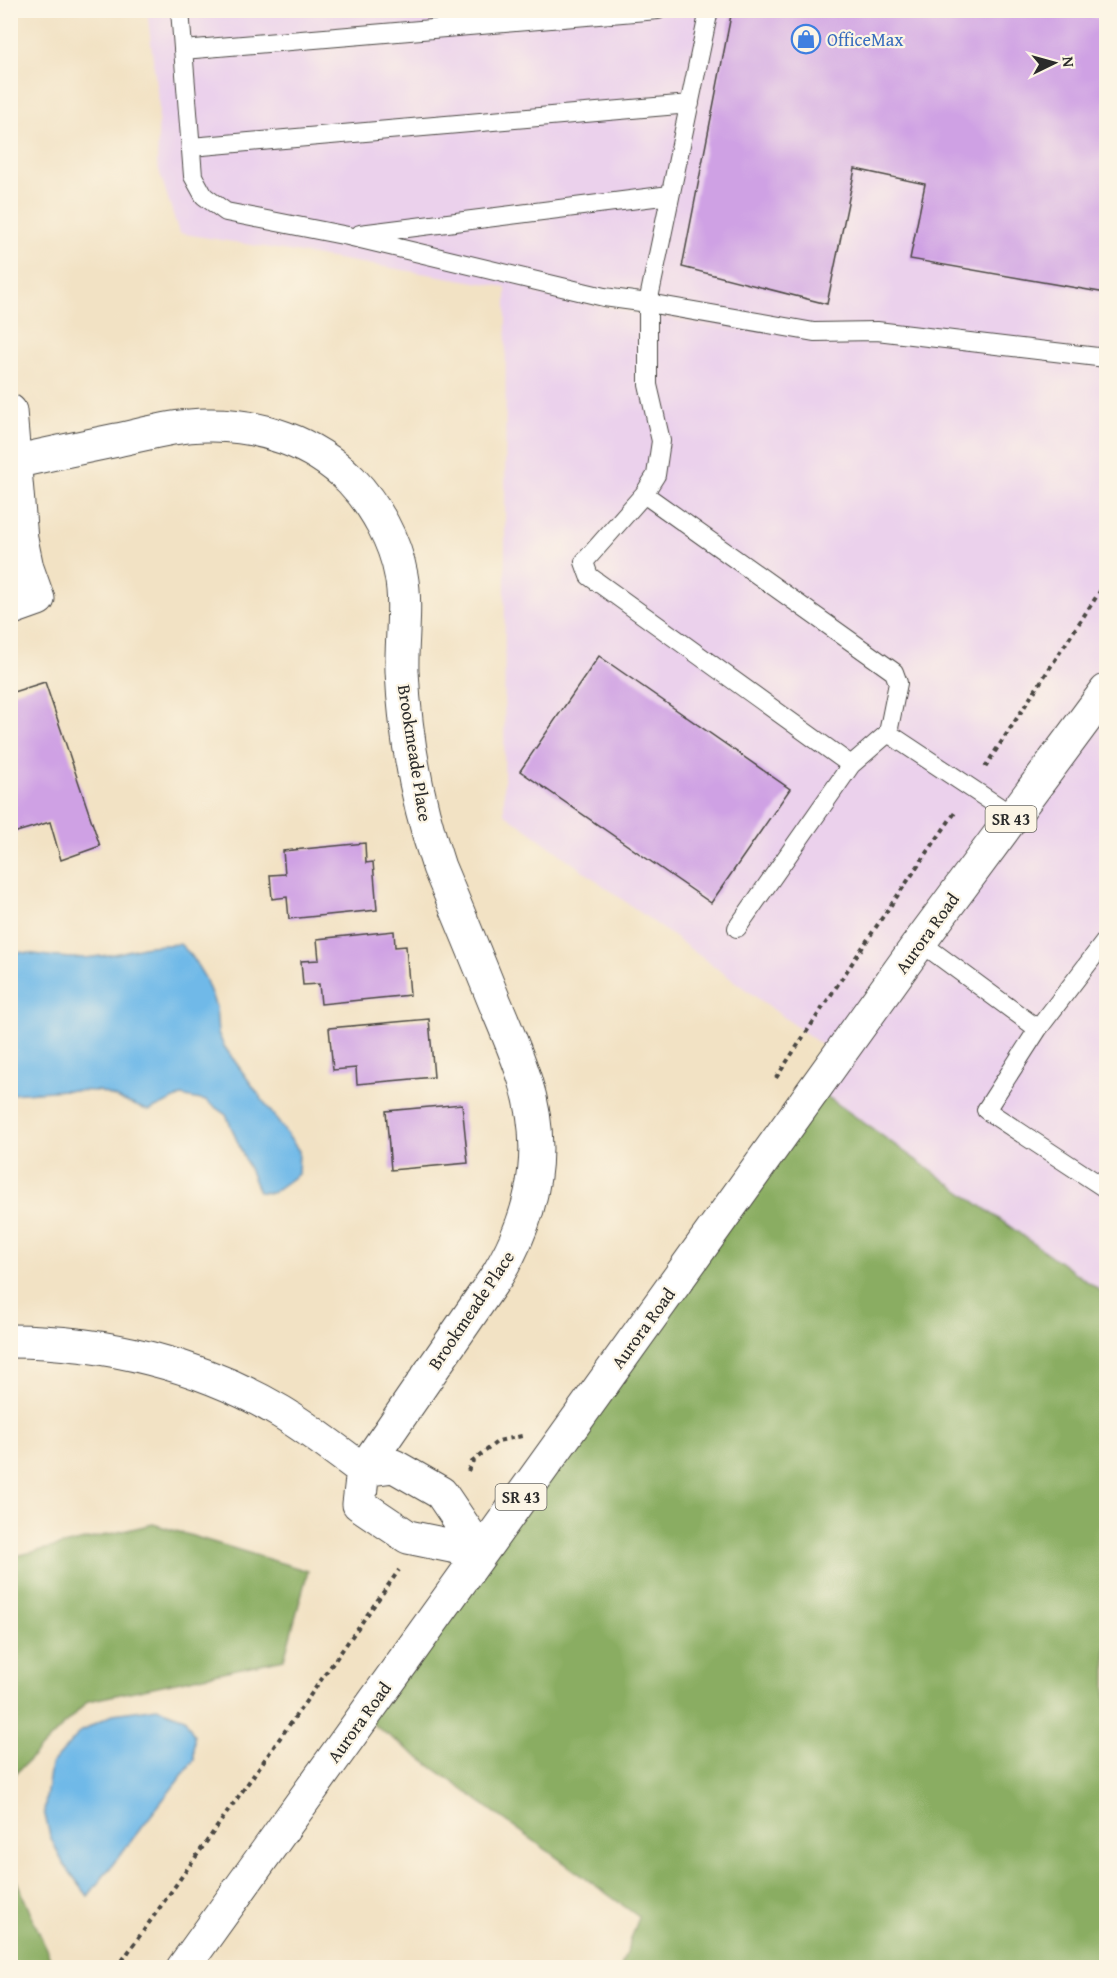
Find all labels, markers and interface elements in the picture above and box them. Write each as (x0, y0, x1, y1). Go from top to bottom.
shop icon: OfficeMax (790, 23, 822, 55)
place label: OfficeMax (827, 26, 904, 53)
north arrow (1024, 33, 1084, 93)
text: N (1057, 55, 1081, 68)
street label: Brookmeade Place (391, 683, 439, 823)
road number: SR 43 (986, 806, 1036, 832)
street label: Aurora Road (888, 887, 966, 979)
street label: Brookmeade Place (421, 1245, 521, 1375)
street label: Aurora Road (604, 1282, 682, 1374)
road number: SR 43 (496, 1484, 546, 1510)
street label: Aurora Road (320, 1676, 398, 1768)

